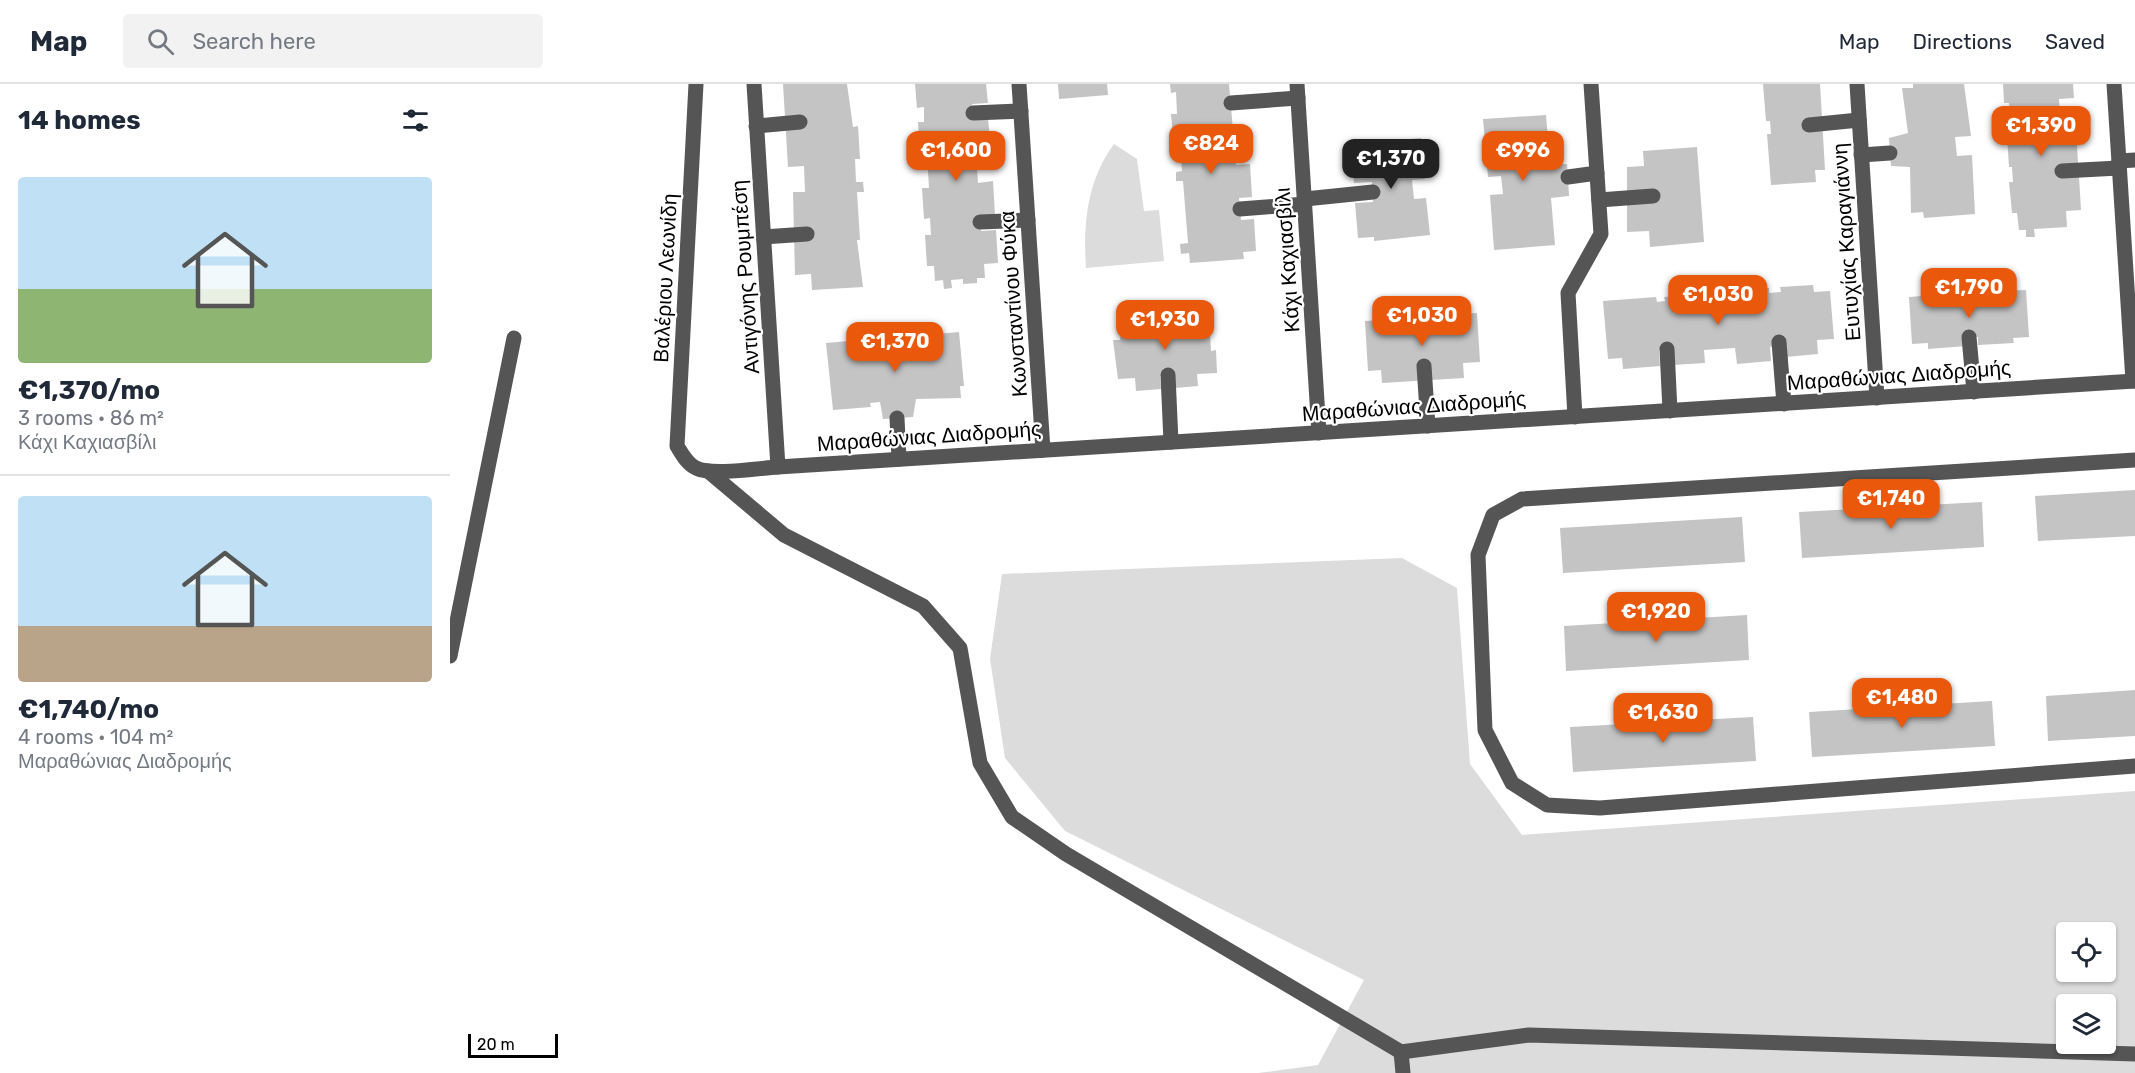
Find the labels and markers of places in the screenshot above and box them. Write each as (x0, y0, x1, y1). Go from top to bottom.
pin: €1,390 (1992, 106, 2090, 157)
pin: €824 (1175, 124, 1247, 175)
pin: €1,600 (907, 131, 1005, 182)
pin: €996 (1487, 131, 1559, 182)
pin: €1,370 (1342, 139, 1440, 190)
pin: €1,790 (1920, 268, 2018, 319)
pin: €1,030 (1669, 275, 1767, 326)
pin: €1,030 (1373, 296, 1471, 347)
pin: €1,930 (1116, 300, 1214, 351)
pin: €1,370 (846, 322, 944, 373)
pin: €1,740 (1842, 479, 1940, 530)
pin: €1,920 (1607, 592, 1705, 643)
pin: €1,480 (1853, 678, 1951, 729)
pin: €1,630 (1614, 693, 1712, 744)

